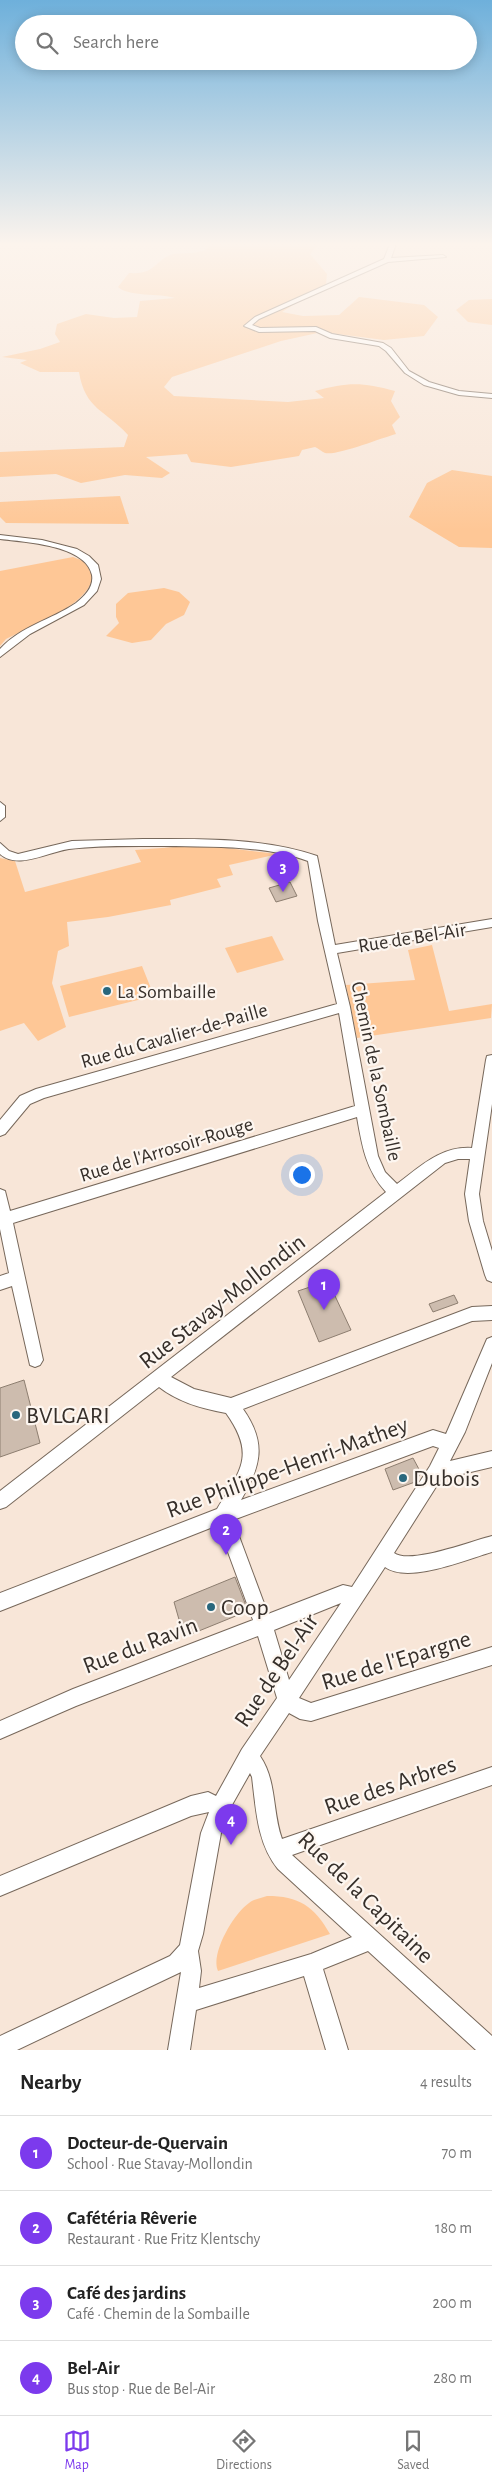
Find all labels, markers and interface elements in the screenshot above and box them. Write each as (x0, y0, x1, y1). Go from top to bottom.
search box (15, 15, 477, 70)
icon: search (33, 29, 61, 57)
text: Search here (73, 33, 159, 52)
pin: 3 (267, 851, 299, 892)
street label: Rue de Bel-Air (357, 920, 468, 956)
street label: Chemin de la Sombaille (347, 980, 405, 1163)
place label: La Sombaille (117, 982, 216, 1002)
marker: La Sombaille (101, 985, 113, 997)
street label: Rue du Cavalier-de-Paille (79, 1000, 270, 1072)
street label: Rue de l'Arrosoir-Rouge (77, 1114, 255, 1186)
your location (289, 1162, 315, 1188)
street label: Rue Stavay-Mollondin (135, 1230, 310, 1374)
pin: 1 (308, 1269, 340, 1310)
place label: BVLGARI (26, 1404, 110, 1428)
marker: BVLGARI (10, 1409, 22, 1421)
street label: Rue Philippe-Henri-Mathey (163, 1413, 411, 1523)
place label: Dubois (413, 1467, 480, 1491)
marker: Dubois (397, 1472, 409, 1484)
pin: 2 (210, 1514, 242, 1555)
place label: Coop (221, 1596, 269, 1620)
marker: Coop (205, 1601, 217, 1613)
street label: Rue de Bel-Air (230, 1609, 323, 1731)
street label: Rue du Ravin (80, 1613, 201, 1679)
street label: Rue de l'Epargne (319, 1627, 474, 1695)
street label: Rue des Arbres (321, 1752, 459, 1820)
pin: 4 (215, 1804, 247, 1845)
street label: Rue de la Capitaine (293, 1827, 438, 1968)
text: Nearby (20, 2072, 81, 2093)
text: 4 results (420, 2074, 472, 2090)
text: Docteur-de-Quervain (67, 2134, 228, 2153)
text: 1 (33, 2145, 39, 2161)
text: 70 m (441, 2145, 472, 2161)
text: School · Rue Stavay-Mollondin (67, 2156, 253, 2172)
text: Cafétéria Rêverie (67, 2209, 197, 2228)
text: 2 (32, 2220, 40, 2236)
text: 180 m (435, 2220, 472, 2236)
text: Restaurant · Rue Fritz Klentschy (67, 2231, 260, 2247)
text: Café des jardins (67, 2284, 186, 2303)
text: 3 (33, 2295, 39, 2311)
text: 200 m (432, 2295, 472, 2311)
text: Café · Chemin de la Sombaille (67, 2306, 250, 2322)
text: Bel-Air (67, 2359, 120, 2378)
text: 4 (32, 2370, 40, 2386)
text: 280 m (433, 2370, 472, 2386)
text: Bus stop · Rue de Bel-Air (67, 2381, 215, 2397)
tab: Map (63, 2427, 91, 2474)
tab: Directions (216, 2427, 272, 2474)
tab: Saved (397, 2427, 429, 2474)

